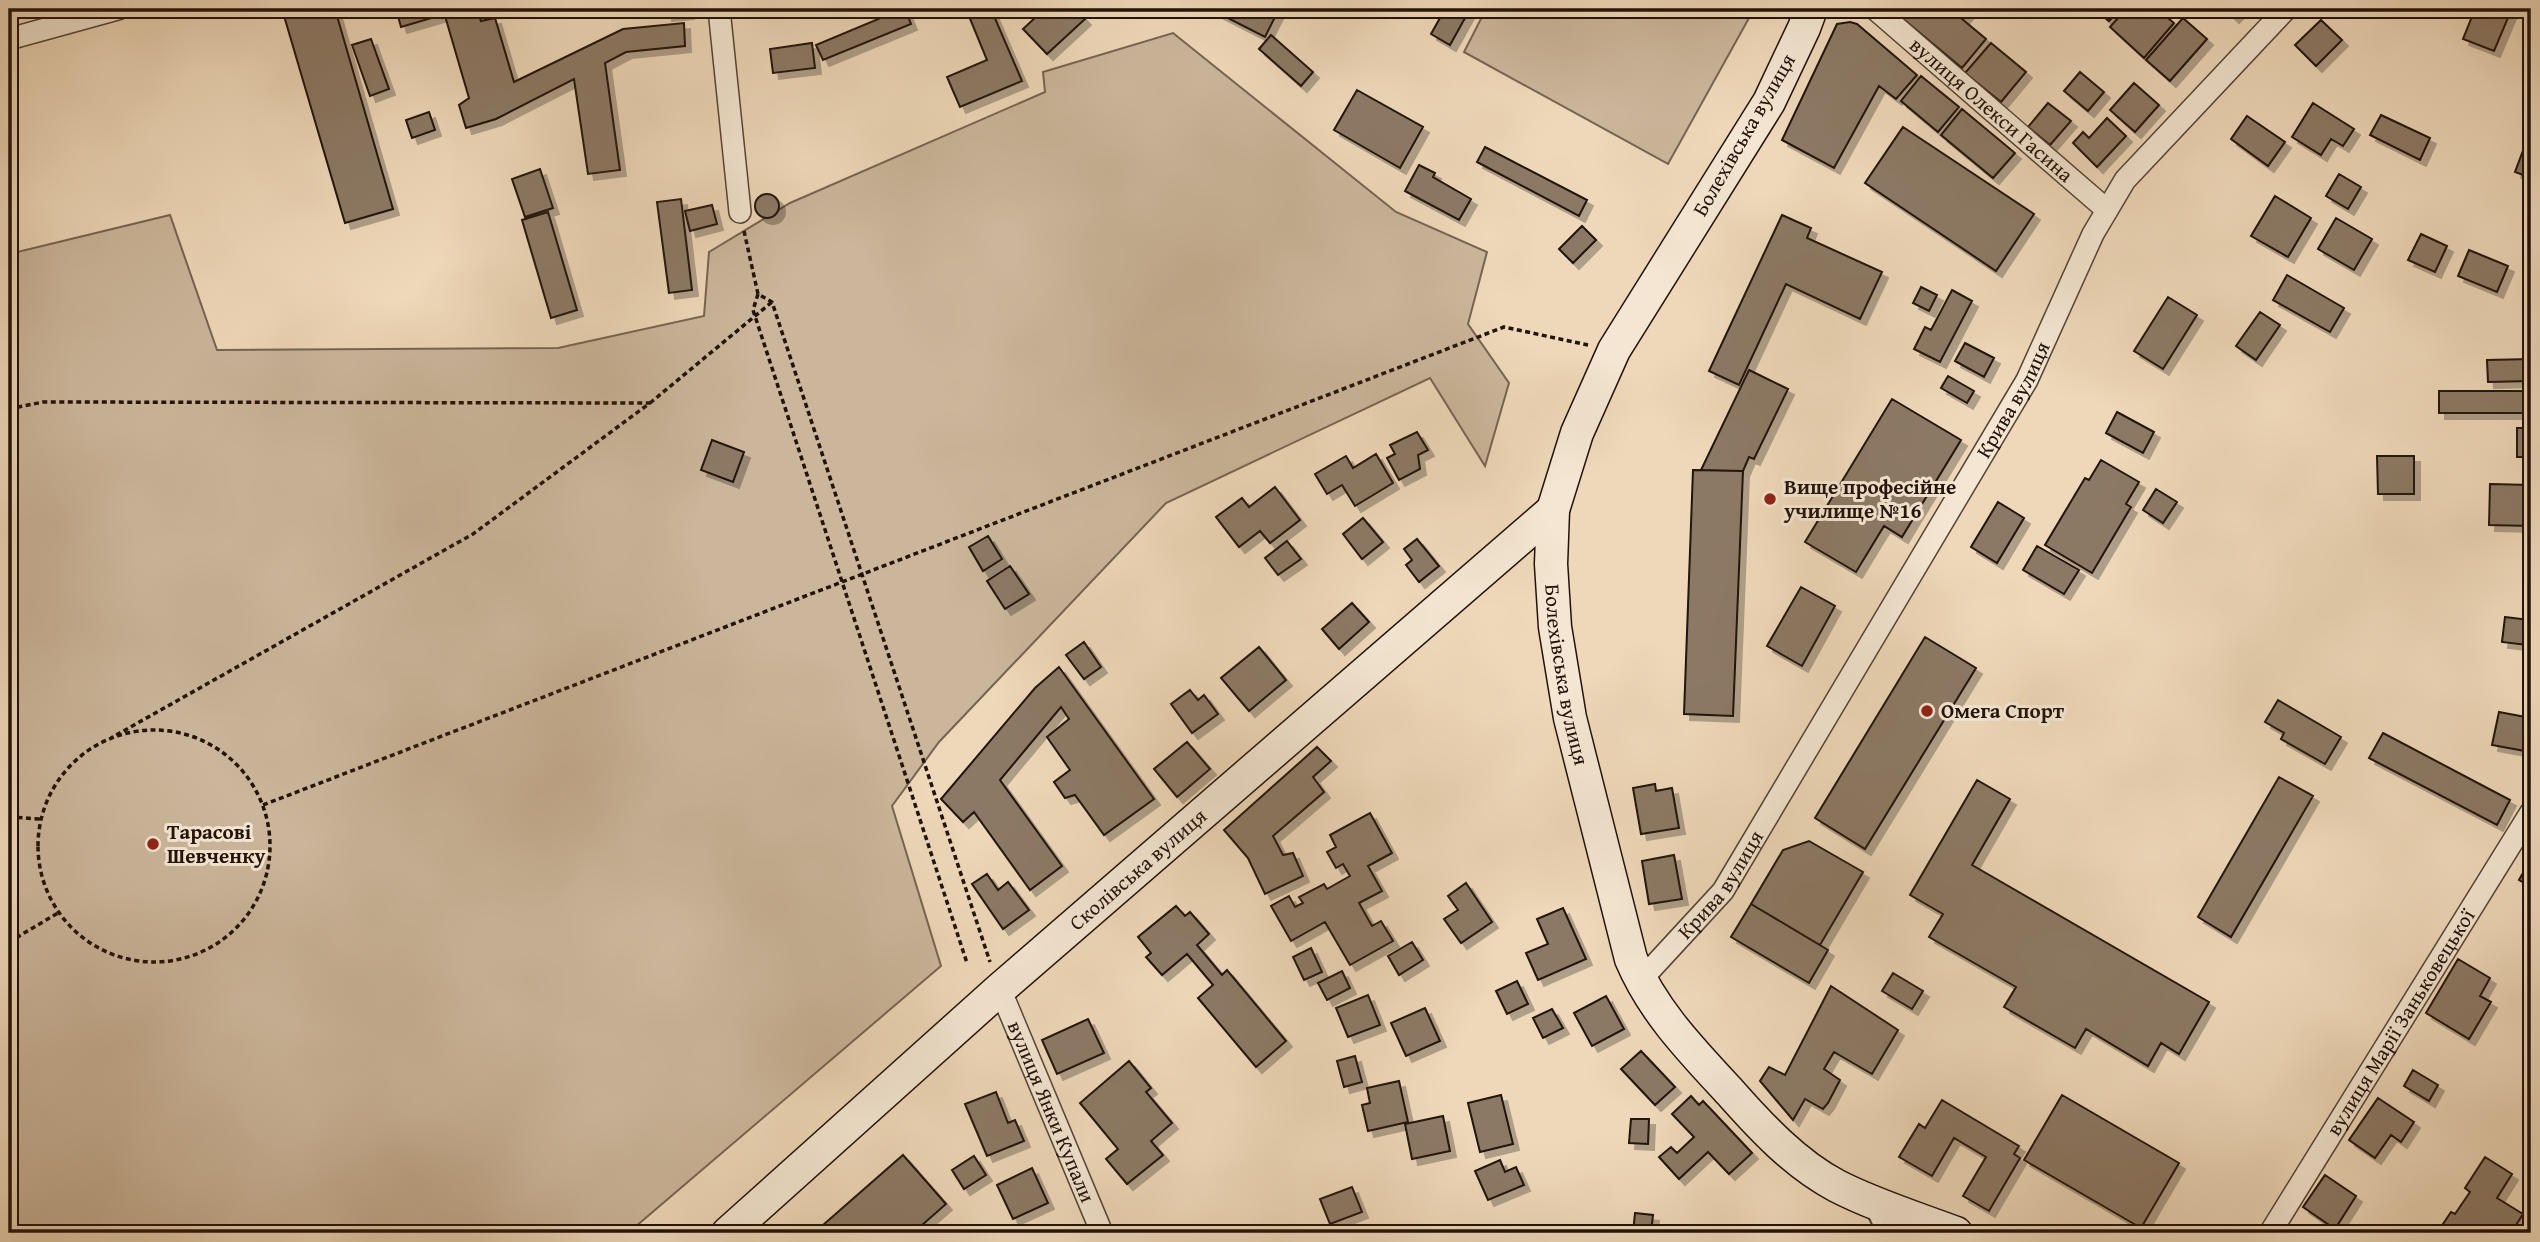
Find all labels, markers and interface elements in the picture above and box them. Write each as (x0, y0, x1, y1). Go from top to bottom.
street label: вулиця Олекси Гасина (1903, 30, 2080, 189)
street label: Болехівська вулиця (1684, 47, 1803, 222)
street label: Крива вулиця (1968, 336, 2058, 464)
place label: Вище професійне училище №16 (1783, 471, 1956, 526)
marker: Вище професійне училище №16 (1762, 491, 1778, 507)
street label: Болехівська вулиця (1537, 583, 1597, 769)
place label: Омега Спорт (1941, 695, 2065, 726)
marker: Омега Спорт (1919, 703, 1935, 719)
street label: Сколівська вулиця (1062, 800, 1214, 938)
place label: Тарасові Шевченку (167, 816, 265, 871)
street label: Крива вулиця (1670, 824, 1771, 946)
marker: Тарасові Шевченку (145, 836, 161, 852)
street label: вулиця Марії Заньковецької (2318, 902, 2483, 1141)
street label: вулиця Янки Купали (1000, 1016, 1104, 1207)

